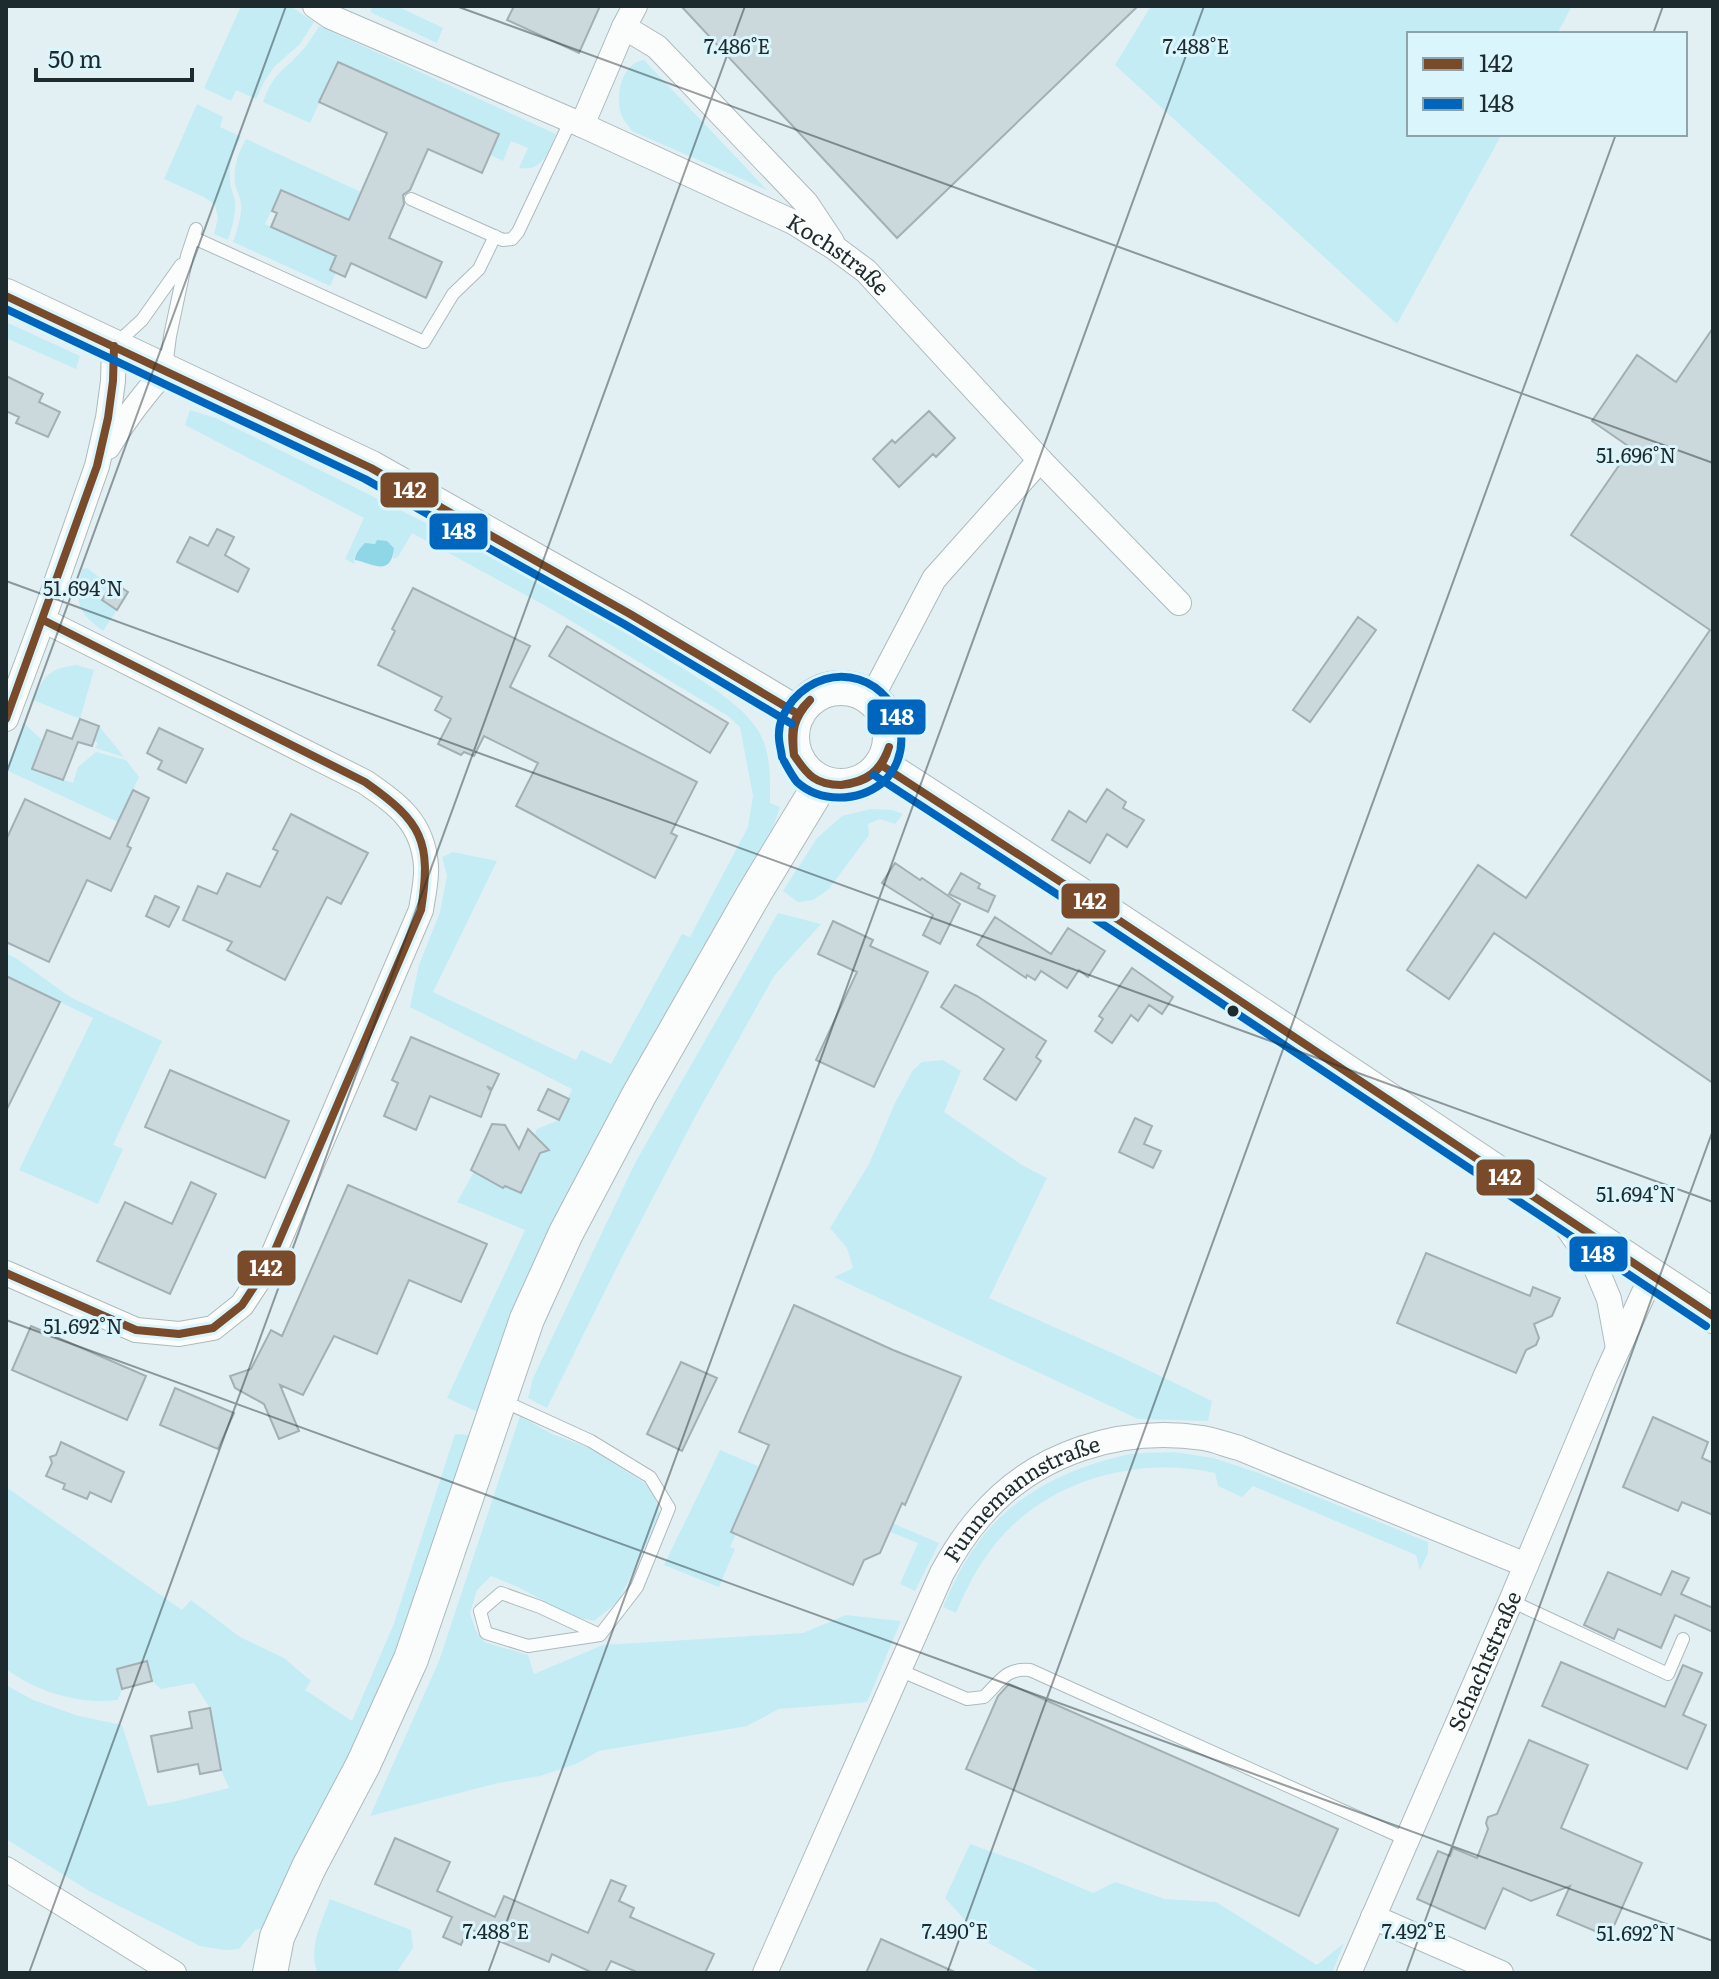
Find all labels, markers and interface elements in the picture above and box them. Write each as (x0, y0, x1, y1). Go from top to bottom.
text: 7.486°E (704, 30, 770, 60)
text: 7.488°E (1163, 30, 1229, 60)
scale bar (36, 32, 192, 82)
legend (1407, 32, 1687, 136)
text: 50 m (48, 40, 102, 75)
text: 142 (1479, 44, 1513, 79)
text: 148 (1479, 84, 1514, 119)
street label: Kochstraße (781, 204, 898, 302)
text: 51.696°N (1596, 439, 1676, 469)
line badge: 142 (379, 471, 440, 509)
text: 142 (393, 472, 427, 505)
line badge: 148 (428, 512, 489, 551)
text: 148 (442, 513, 476, 546)
text: 51.694°N (43, 572, 123, 602)
line badge: 148 (866, 698, 927, 736)
text: 148 (880, 699, 914, 732)
line badge: 142 (1060, 882, 1121, 920)
text: 142 (1073, 883, 1107, 916)
unlabelled marker (1225, 1003, 1241, 1019)
line badge: 142 (1475, 1158, 1536, 1197)
text: 142 (1488, 1159, 1522, 1192)
text: 51.694°N (1596, 1178, 1676, 1208)
line badge: 148 (1568, 1235, 1629, 1273)
text: 148 (1581, 1236, 1615, 1269)
line badge: 142 (236, 1249, 297, 1287)
text: 142 (249, 1250, 283, 1283)
text: 51.692°N (43, 1310, 123, 1340)
street label: Funnemannstraße (934, 1426, 1103, 1568)
street label: Schachtstraße (1438, 1585, 1528, 1736)
text: 7.488°E (463, 1915, 529, 1945)
text: 7.490°E (922, 1915, 988, 1945)
text: 7.492°E (1382, 1915, 1446, 1945)
text: 51.692°N (1596, 1917, 1676, 1947)

